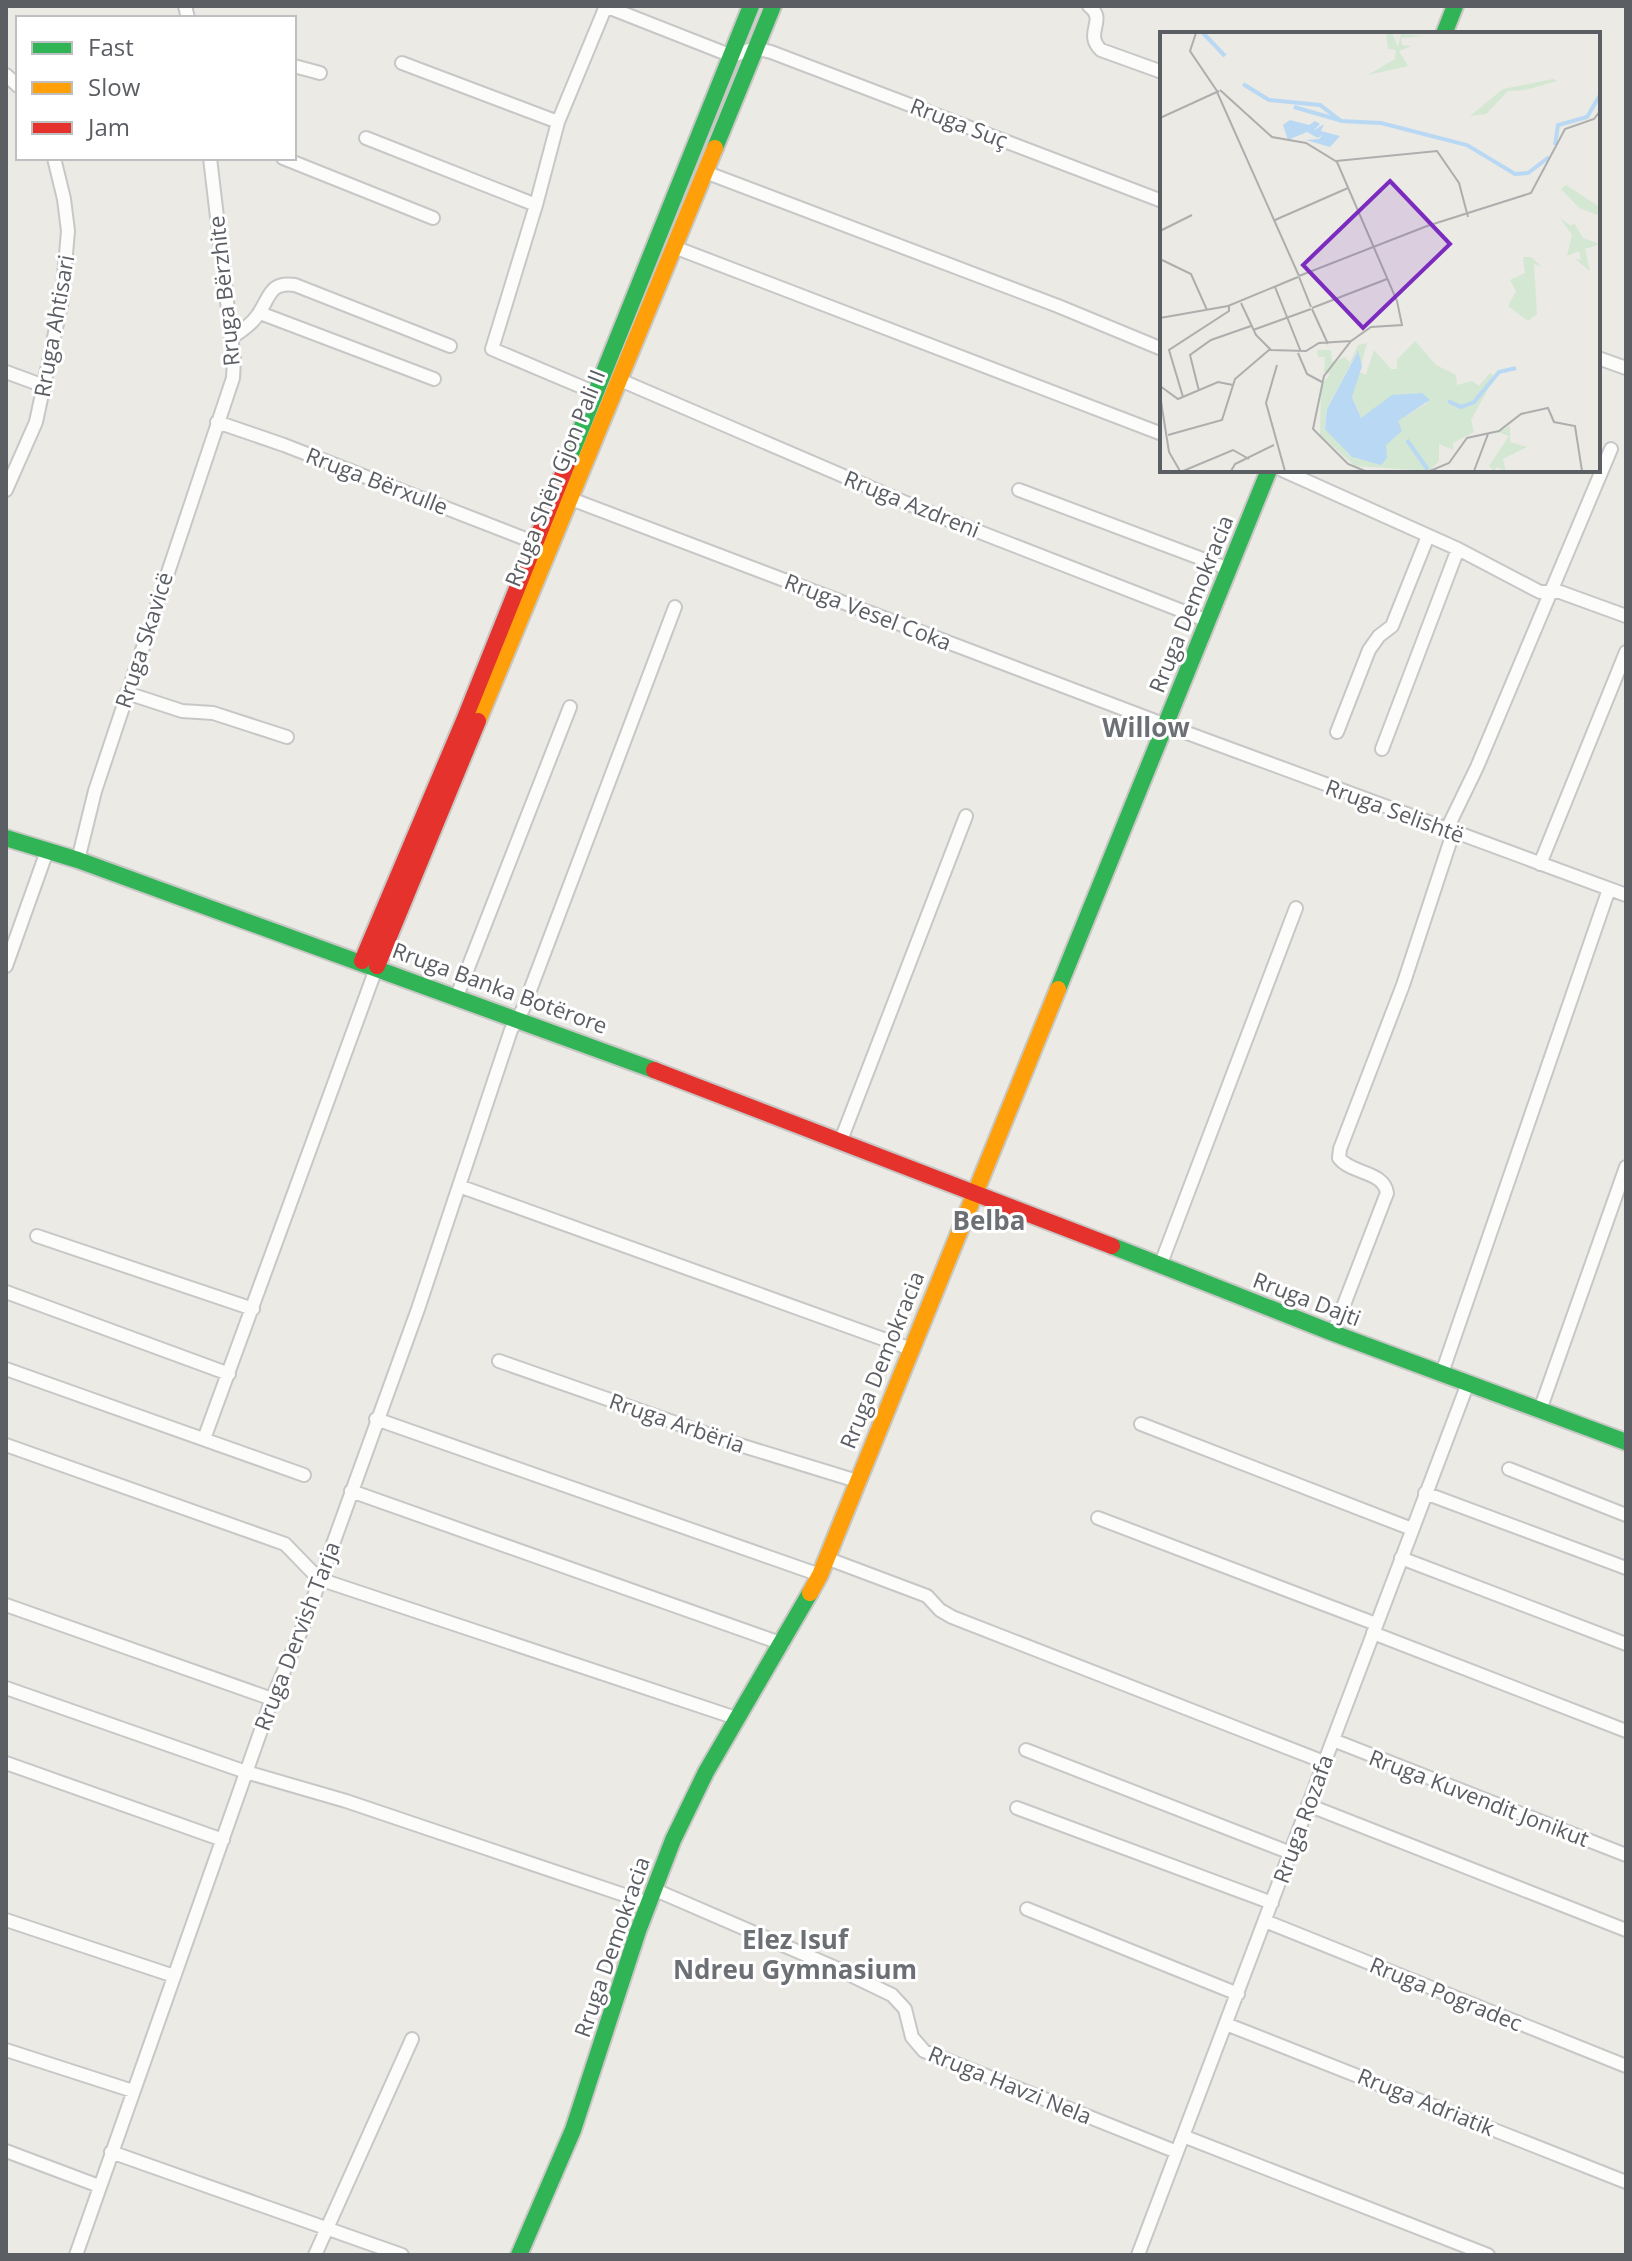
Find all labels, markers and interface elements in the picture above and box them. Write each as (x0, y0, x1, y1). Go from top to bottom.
legend (16, 16, 296, 160)
text: Fast (88, 30, 134, 63)
inset map (1160, 32, 1600, 472)
text: Slow (88, 70, 141, 103)
street label: Rruga Suç (906, 90, 1012, 154)
text: Jam (86, 110, 130, 143)
street label: Rruga Bërzhite (200, 214, 246, 368)
street label: Rruga Ahtisari (26, 252, 80, 399)
street label: Rruga Shën Gjon Pali II (497, 365, 611, 591)
street label: Rruga Bërxulle (302, 439, 453, 521)
street label: Rruga Azdreni (840, 462, 985, 544)
street label: Rruga Demokracia (1141, 510, 1239, 697)
street label: Rruga Vesel Coka (781, 565, 956, 657)
street label: Rruga Skavicë (107, 568, 179, 711)
district label: Willow (1102, 709, 1190, 745)
street label: Rruga Selishtë (1322, 771, 1469, 849)
street label: Rruga Banka Botërore (389, 934, 612, 1040)
district label: Belba (953, 1202, 1025, 1238)
street label: Rruga Dajti (1249, 1264, 1366, 1332)
street label: Rruga Demokracia (832, 1266, 930, 1453)
street label: Rruga Arbëria (606, 1385, 749, 1459)
street label: Rruga Dervish Tarja (246, 1537, 346, 1735)
street label: Rruga Kuvendit Jonikut (1365, 1741, 1594, 1853)
street label: Rruga Rozafa (1265, 1750, 1339, 1887)
street label: Rruga Demokracia (566, 1852, 656, 2041)
district label: Elez Isuf Ndreu Gymnasium (673, 1921, 917, 1987)
street label: Rruga Pogradec (1366, 1949, 1527, 2037)
street label: Rruga Havzi Nela (924, 2038, 1097, 2131)
street label: Rruga Adriatik (1354, 2060, 1500, 2142)

